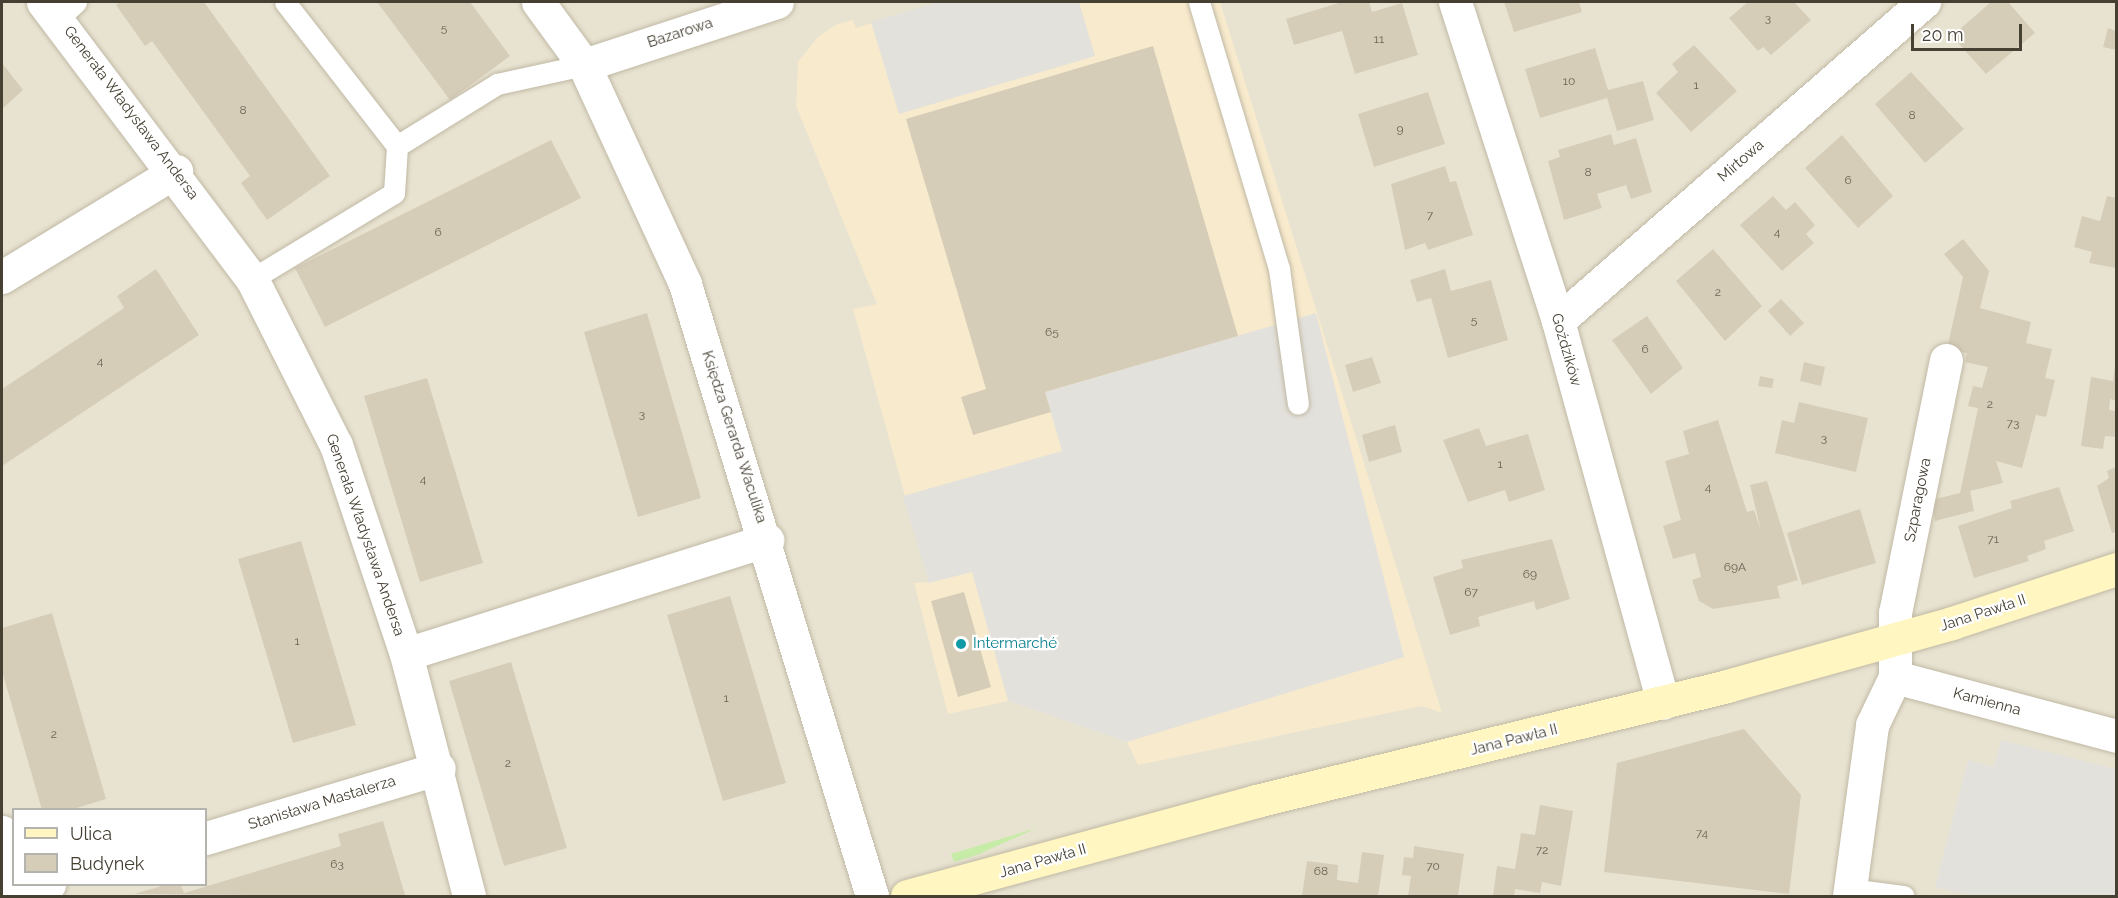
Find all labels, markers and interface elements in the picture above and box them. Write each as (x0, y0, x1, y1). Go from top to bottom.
house number: 3 (1765, 12, 1771, 26)
scale bar (1914, 12, 2025, 50)
street label: Bazarowa (645, 14, 715, 52)
street label: Generała Władysława Andersa (60, 22, 202, 204)
house number: 5 (441, 22, 447, 36)
text: 20 m (1922, 24, 1964, 45)
house number: 11 (1374, 33, 1384, 47)
house number: 10 (1563, 75, 1575, 89)
house number: 1 (1693, 79, 1699, 93)
house number: 8 (239, 104, 247, 118)
house number: 8 (1908, 109, 1916, 123)
house number: 9 (1396, 123, 1404, 137)
street label: Mirtowa (1714, 136, 1768, 186)
house number: 8 (1584, 166, 1592, 180)
house number: 6 (1844, 174, 1852, 188)
house number: 7 (1427, 209, 1433, 223)
house number: 6 (434, 226, 442, 240)
house number: 4 (1774, 226, 1780, 240)
house number: 2 (1715, 286, 1721, 300)
street label: Goździków (1547, 311, 1585, 389)
house number: 5 (1471, 314, 1477, 328)
house number: 65 (1045, 326, 1059, 340)
house number: 6 (1641, 343, 1649, 357)
street label: Księdza Gerarda Waculika (698, 348, 770, 526)
house number: 4 (97, 355, 103, 369)
house number: 2 (1987, 398, 1993, 412)
house number: 3 (639, 408, 645, 422)
house number: 73 (2007, 417, 2019, 431)
street label: Generała Władysława Andersa (322, 431, 408, 639)
house number: 3 (1821, 432, 1827, 446)
street label: Szparagowa (1901, 456, 1935, 544)
house number: 1 (1497, 458, 1503, 472)
house number: 4 (420, 473, 426, 487)
house number: 4 (1705, 481, 1711, 495)
house number: 71 (1987, 533, 1999, 547)
house number: 69A (1724, 561, 1746, 575)
house number: 69 (1523, 568, 1537, 582)
house number: 67 (1464, 586, 1478, 600)
street label: Jana Pawła II (1938, 591, 2028, 635)
house number: 1 (294, 635, 300, 649)
place label: Intermarché (973, 635, 1057, 653)
marker: Intermarché (954, 637, 968, 651)
street label: Kamienna (1951, 684, 2023, 720)
house number: 1 (723, 692, 729, 706)
street label: Jana Pawła II (1469, 720, 1559, 760)
house number: 2 (51, 728, 57, 742)
house number: 2 (505, 757, 511, 771)
street label: Stanisława Mastalerza (246, 772, 398, 834)
legend (12, 808, 207, 886)
text: Ulica (70, 823, 112, 844)
house number: 74 (1696, 827, 1708, 841)
street label: Jana Pawła II (998, 840, 1088, 882)
house number: 72 (1536, 844, 1548, 858)
text: Budynek (70, 853, 144, 874)
house number: 63 (330, 858, 344, 872)
house number: 70 (1426, 860, 1440, 874)
house number: 68 (1314, 865, 1328, 879)

